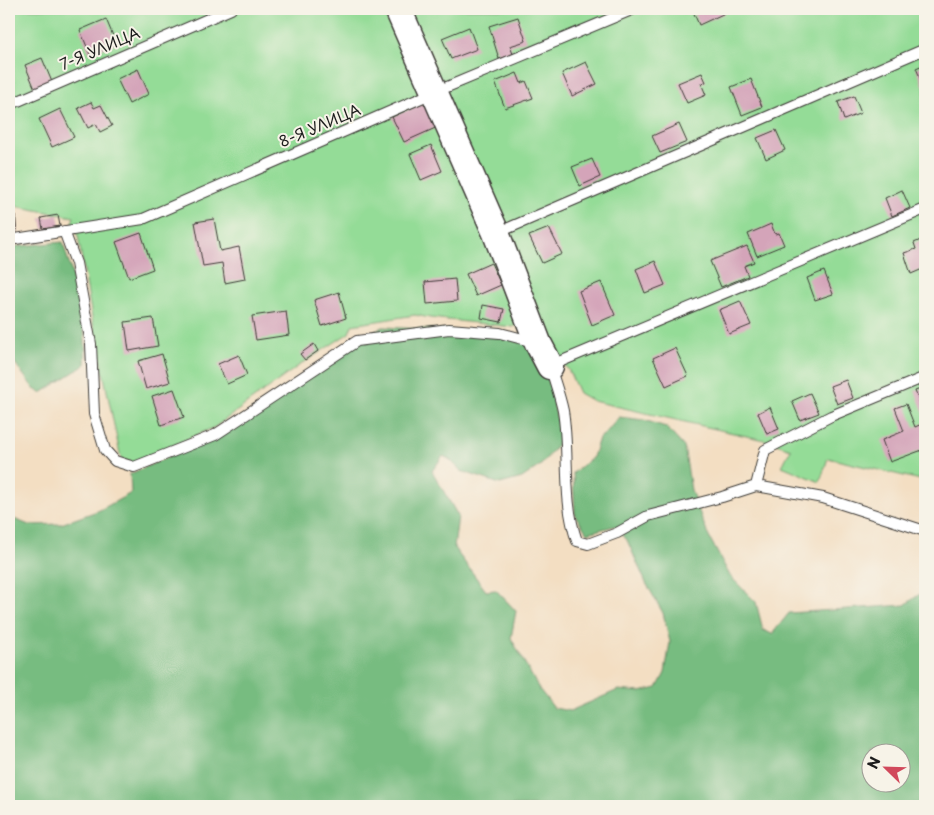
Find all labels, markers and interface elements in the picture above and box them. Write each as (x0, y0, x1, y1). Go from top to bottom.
street label: 7-Я УЛИЦА (56, 20, 143, 75)
street label: 8-Я УЛИЦА (275, 97, 364, 152)
north arrow (862, 742, 912, 792)
text: N (862, 754, 885, 772)

